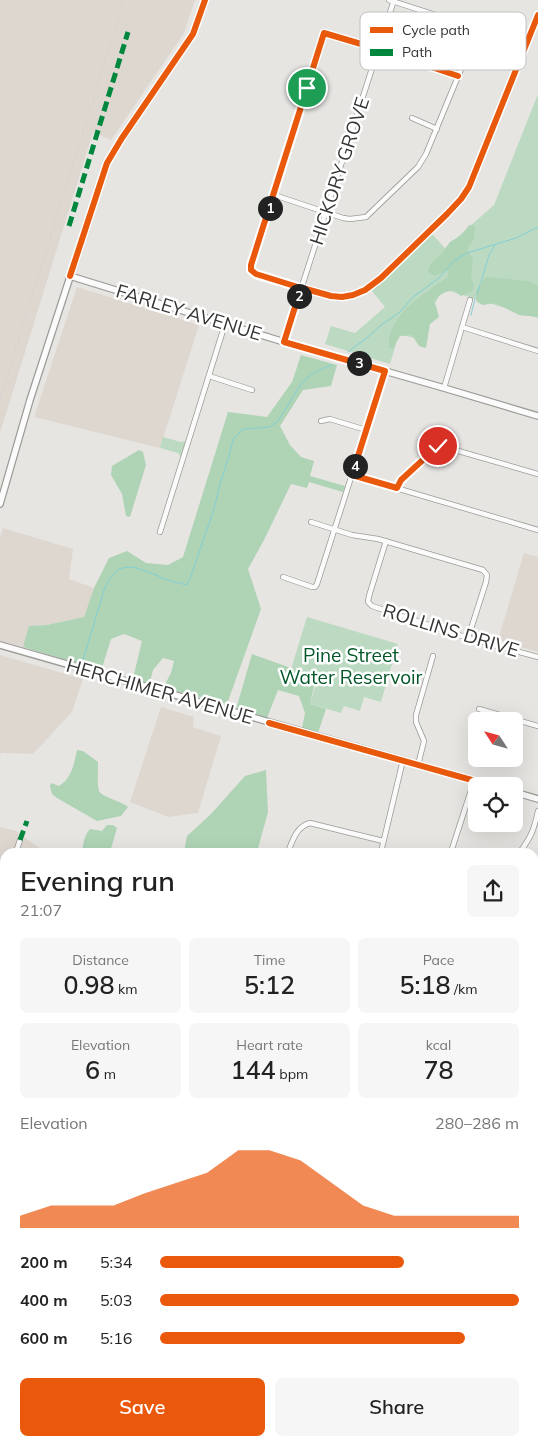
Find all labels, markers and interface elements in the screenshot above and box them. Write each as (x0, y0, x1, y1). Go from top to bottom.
legend (360, 12, 526, 70)
text: Cycle path (402, 21, 470, 39)
text: Path (402, 43, 432, 61)
pin (286, 67, 328, 109)
icon: arrive (293, 74, 321, 102)
street label: HICKORY GROVE (304, 94, 374, 248)
pin: 1 (258, 196, 282, 220)
text: 1 (266, 199, 275, 217)
street label: FARLEY AVENUE (113, 278, 265, 346)
pin: 2 (286, 284, 312, 308)
text: 2 (295, 287, 304, 305)
pin: 3 (346, 350, 372, 376)
text: 3 (355, 354, 364, 372)
pin (417, 425, 459, 467)
icon: check (424, 432, 452, 460)
pin: 4 (342, 454, 368, 478)
text: 4 (351, 457, 360, 475)
street label: ROLLINS DRIVE (380, 598, 522, 662)
park label: Pine Street Water Reservoir (280, 643, 423, 689)
street label: HERCHIMER AVENUE (64, 653, 256, 729)
north arrow (468, 712, 522, 768)
map controls (468, 712, 523, 832)
button: locate (468, 777, 523, 832)
text: Evening run (20, 863, 175, 898)
button: share (467, 865, 519, 917)
text: 21:07 (20, 900, 62, 920)
text: Distance (72, 951, 129, 969)
text: Time (254, 951, 285, 969)
text: Pace (423, 951, 454, 969)
text: 0.98 (63, 969, 114, 1000)
text: 5:12 (244, 969, 295, 1000)
text: 5:18 (399, 969, 450, 1000)
text: km (114, 980, 138, 998)
text: /km (450, 980, 478, 998)
text: Elevation (71, 1036, 130, 1054)
text: Heart rate (236, 1036, 303, 1054)
text: kcal (426, 1036, 451, 1054)
text: 6 (85, 1054, 100, 1085)
text: 144 (231, 1054, 276, 1085)
text: 78 (423, 1054, 454, 1085)
text: m (100, 1065, 116, 1083)
text: bpm (276, 1065, 308, 1083)
text: Elevation (20, 1113, 88, 1133)
text: 280–286 m (435, 1113, 519, 1133)
text: 200 m (20, 1252, 68, 1272)
text: 5:34 (100, 1252, 132, 1272)
text: 400 m (20, 1290, 68, 1310)
text: 5:03 (100, 1290, 132, 1310)
text: 600 m (20, 1328, 68, 1348)
text: 5:16 (100, 1328, 132, 1348)
button: Save (20, 1378, 265, 1436)
button: Share (275, 1378, 519, 1436)

